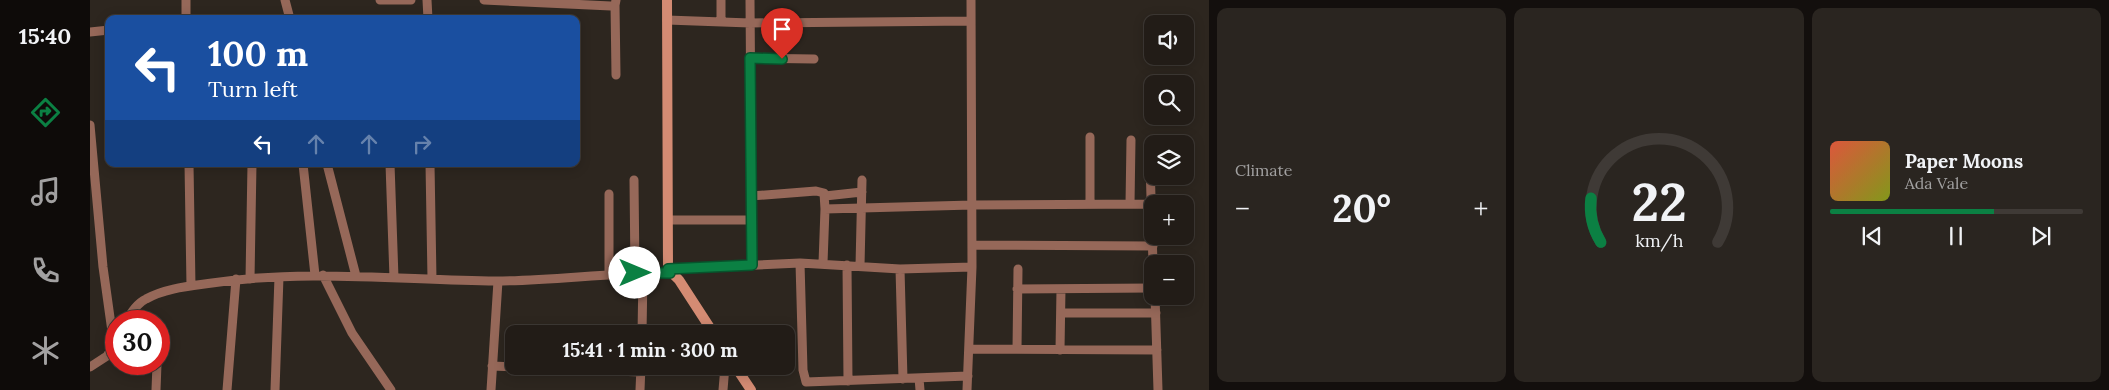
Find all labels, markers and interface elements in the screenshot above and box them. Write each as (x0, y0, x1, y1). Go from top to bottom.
pin (761, 8, 803, 59)
icon: arrive (768, 15, 796, 43)
map controls (1144, 15, 1194, 305)
button: sound (1144, 15, 1194, 65)
text: 15:40 (19, 22, 71, 50)
text: 100 m (208, 31, 308, 76)
icon: left (125, 35, 190, 100)
text: Turn left (208, 75, 298, 103)
button: search (1144, 75, 1194, 125)
icon: directions (28, 95, 63, 130)
icon: left (249, 130, 277, 158)
icon: ahead (302, 130, 330, 158)
icon: ahead (355, 130, 383, 158)
icon: right (408, 130, 436, 158)
button: layers (1144, 135, 1194, 185)
text: Paper Moons (1905, 149, 2023, 173)
text: Climate (1235, 160, 1292, 180)
text: 22 (1631, 169, 1687, 235)
text: Ada Vale (1905, 173, 1968, 193)
icon: music (28, 174, 63, 209)
text: 20° (1332, 184, 1391, 232)
text: − (1235, 191, 1250, 227)
text: + (1473, 191, 1488, 227)
button: + (1144, 195, 1194, 245)
icon: previous (1858, 222, 1886, 250)
icon: pause (1942, 222, 1970, 250)
icon: next (2027, 222, 2055, 250)
text: km/h (1635, 229, 1683, 252)
position arrow (608, 246, 660, 298)
icon: phone (28, 253, 63, 288)
button: − (1144, 255, 1194, 305)
speed limit sign: 30 (105, 310, 170, 375)
icon: climate (28, 333, 63, 368)
text: 15:41 · 1 min · 300 m (562, 338, 738, 362)

